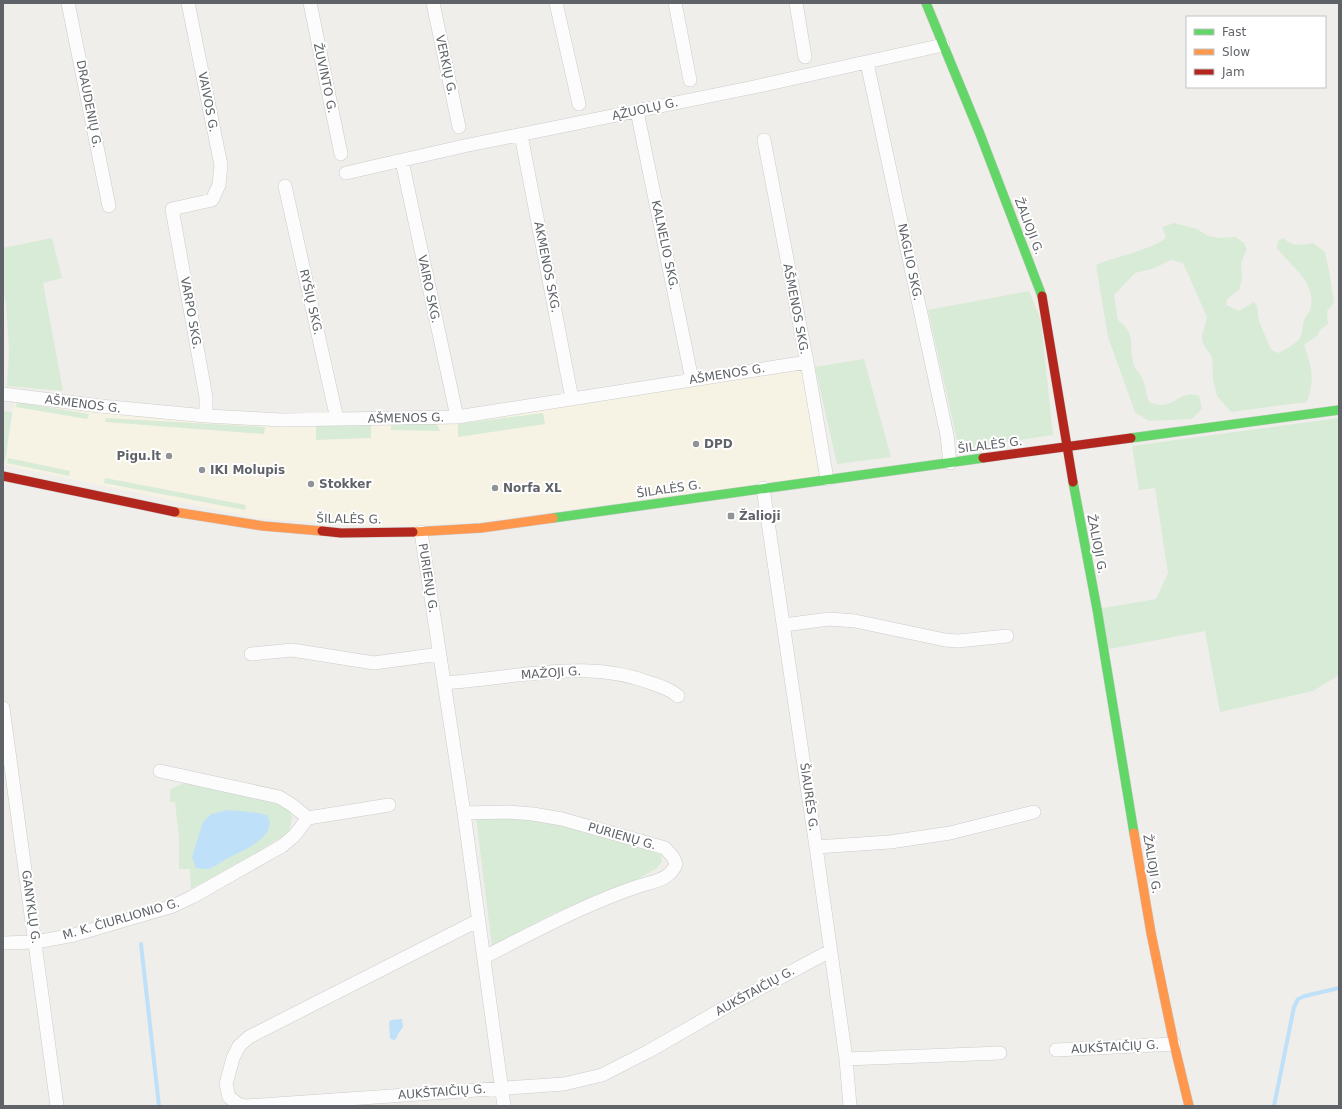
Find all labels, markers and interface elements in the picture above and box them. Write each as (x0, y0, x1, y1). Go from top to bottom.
legend (1186, 16, 1326, 88)
text: Fast (1222, 25, 1246, 39)
street label: VERKIŲ G. (433, 34, 459, 96)
street label: ŽUVINTO G. (311, 41, 340, 114)
text: Slow (1222, 45, 1250, 59)
street label: DRAUDENIŲ G. (74, 59, 104, 149)
text: Jam (1221, 65, 1245, 79)
street label: VAIVOS G. (195, 71, 221, 133)
street label: ĄŽUOLŲ G. (611, 94, 679, 123)
street label: ŽALIOJI G. (1012, 195, 1047, 257)
street label: KALNELIO SKG. (649, 199, 681, 291)
street label: AKMENOS SKG. (531, 220, 563, 314)
street label: NAGLIO SKG. (895, 222, 925, 302)
street label: VAIRO SKG. (415, 254, 443, 324)
street label: AŠMENOS SKG. (780, 262, 813, 356)
street label: RYŠIŲ SKG. (297, 267, 326, 336)
street label: VARPO SKG. (178, 276, 204, 350)
street label: AŠMENOS G. (688, 360, 766, 387)
street label: AŠMENOS G. (44, 391, 122, 416)
street label: AŠMENOS G. (367, 409, 444, 426)
street label: ŠILALĖS G. (957, 433, 1023, 456)
place label: DPD (704, 437, 733, 451)
marker: DPD (691, 439, 701, 449)
place label: Pigu.lt (117, 449, 161, 463)
marker: Pigu.lt (164, 451, 174, 461)
place label: IKI Molupis (210, 463, 285, 477)
marker: IKI Molupis (197, 465, 207, 475)
place label: Stokker (319, 477, 371, 491)
street label: ŠILALĖS G. (636, 477, 702, 500)
marker: Stokker (306, 479, 316, 489)
place label: Norfa XL (503, 481, 562, 495)
marker: Norfa XL (490, 483, 500, 493)
place label: Žalioji (739, 508, 781, 523)
street label: ŠILALĖS G. (316, 510, 382, 527)
marker: Žalioji (726, 511, 736, 521)
street label: ŽALIOJI G. (1084, 513, 1111, 575)
street label: PURIENŲ G. (416, 542, 440, 614)
street label: MAŽOJI G. (520, 663, 582, 682)
street label: ŠIAURĖS G. (797, 762, 822, 832)
street label: PURIENŲ G. (586, 820, 658, 852)
street label: ŽALIOJI G. (1140, 833, 1165, 895)
street label: GANYKLŲ G. (19, 869, 43, 945)
street label: M. K. ČIURLIONIO G. (61, 895, 181, 942)
street label: AUKŠTAIČIŲ G. (713, 963, 797, 1019)
street label: AUKŠTAIČIŲ G. (1071, 1037, 1159, 1056)
street label: AUKŠTAIČIŲ G. (397, 1081, 487, 1102)

